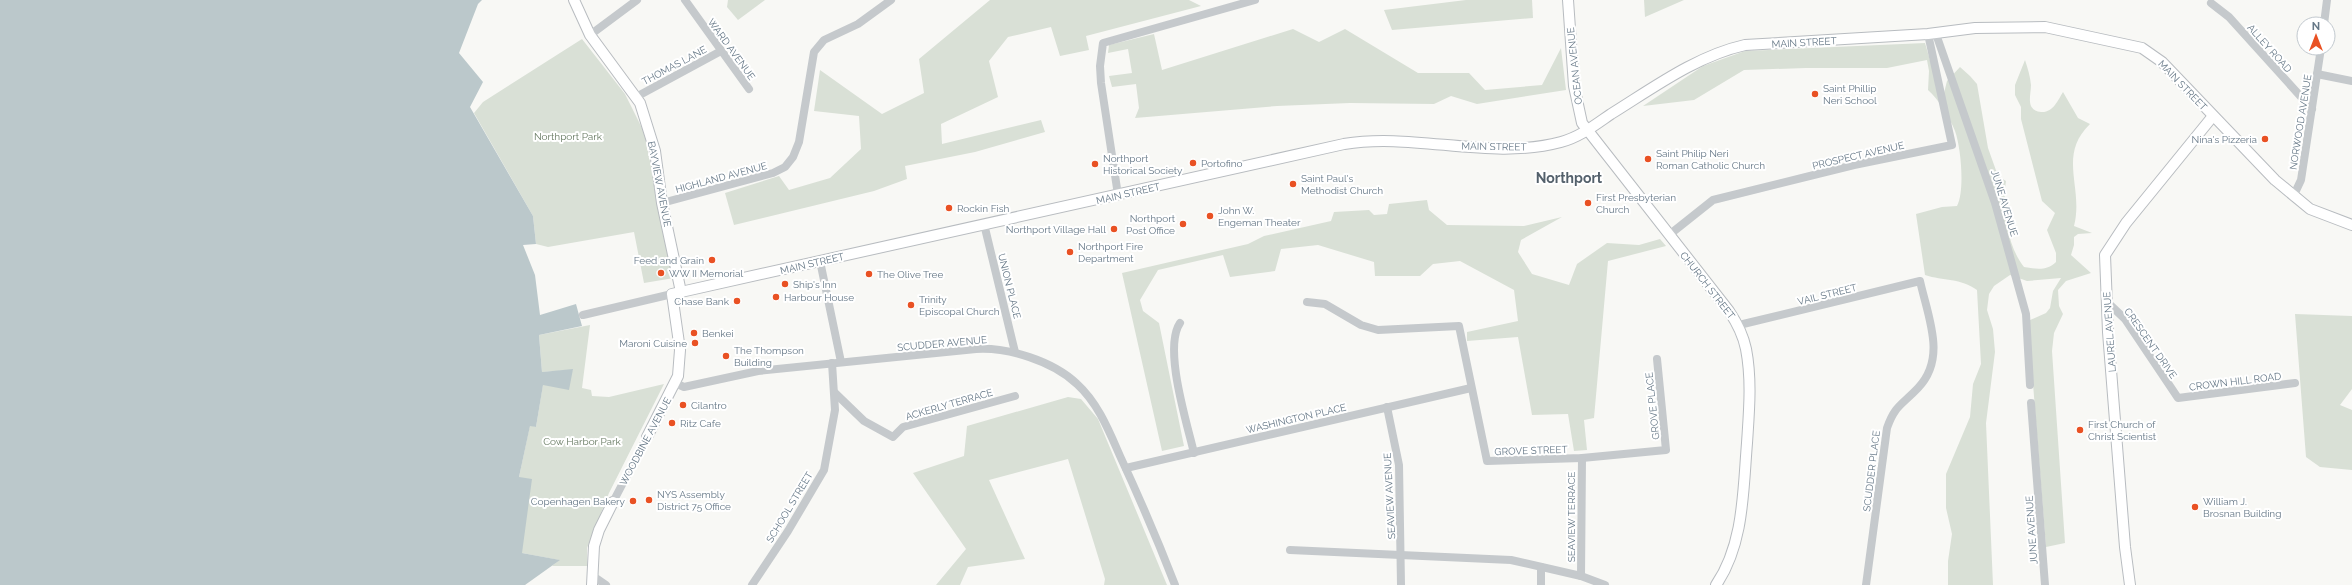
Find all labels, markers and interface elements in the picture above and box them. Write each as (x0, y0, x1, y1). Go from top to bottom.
north arrow (2296, 16, 2336, 56)
street label: WARD AVENUE (706, 17, 757, 82)
text: N (2312, 20, 2320, 33)
street label: ALLEY ROAD (2245, 22, 2294, 75)
street label: OCEAN AVENUE (1565, 27, 1584, 105)
street label: MAIN STREET (1771, 35, 1837, 50)
street label: THOMAS LANE (640, 44, 708, 87)
street label: MAIN STREET (2156, 58, 2209, 113)
street label: NORWOOD AVENUE (2288, 74, 2313, 171)
place label: Saint Phillip Neri School (1823, 83, 1877, 106)
marker: Saint Phillip Neri School (1810, 89, 1820, 99)
park label: Northport Park (534, 131, 603, 142)
place label: Nina's Pizzeria (2192, 134, 2257, 145)
marker: Nina's Pizzeria (2260, 134, 2270, 144)
street label: BAYVIEW AVENUE (646, 140, 673, 228)
street label: MAIN STREET (1461, 140, 1527, 153)
street label: PROSPECT AVENUE (1811, 140, 1905, 171)
place label: Saint Philip Neri Roman Catholic Church (1656, 148, 1765, 171)
place label: Northport Historical Society (1103, 153, 1183, 176)
marker: Saint Philip Neri Roman Catholic Church (1643, 154, 1653, 164)
marker: Portofino (1188, 158, 1198, 168)
place label: Portofino (1201, 158, 1243, 169)
marker: Northport Historical Society (1090, 159, 1100, 169)
street label: HIGHLAND AVENUE (674, 160, 768, 195)
street label: JUNE AVENUE (1989, 169, 2020, 238)
district label: Northport (1536, 170, 1603, 186)
place label: Saint Paul's Methodist Church (1301, 173, 1383, 196)
marker: Saint Paul's Methodist Church (1288, 179, 1298, 189)
street label: MAIN STREET (1095, 181, 1161, 206)
place label: First Presbyterian Church (1596, 192, 1676, 215)
marker: First Presbyterian Church (1583, 198, 1593, 208)
marker: Rockin Fish (944, 203, 954, 213)
place label: Rockin Fish (957, 203, 1010, 214)
place label: John W. Engeman Theater (1218, 205, 1301, 228)
marker: John W. Engeman Theater (1205, 211, 1215, 221)
place label: Northport Post Office (1126, 213, 1176, 236)
marker: Northport Post Office (1178, 219, 1188, 229)
place label: Northport Village Hall (1006, 224, 1106, 235)
marker: Northport Village Hall (1109, 224, 1119, 234)
place label: Northport Fire Department (1078, 241, 1143, 264)
marker: Northport Fire Department (1065, 247, 1075, 257)
street label: CHURCH STREET (1678, 250, 1737, 321)
street label: MAIN STREET (779, 251, 845, 276)
street label: UNION PLACE (996, 252, 1023, 320)
place label: Feed and Grain (634, 255, 704, 266)
marker: Feed and Grain (707, 255, 717, 265)
marker: WW II Memorial (656, 268, 666, 278)
place label: WW II Memorial (669, 268, 743, 279)
marker: The Olive Tree (864, 269, 874, 279)
place label: The Olive Tree (877, 269, 943, 280)
marker: Ship's Inn (780, 279, 790, 289)
place label: Ship's Inn (793, 279, 837, 290)
street label: VAIL STREET (1796, 282, 1858, 307)
street label: LAUREL AVENUE (2101, 291, 2118, 373)
marker: Harbour House (771, 292, 781, 302)
place label: Harbour House (784, 292, 854, 303)
place label: Trinity Episcopal Church (919, 294, 1000, 317)
place label: Chase Bank (674, 296, 730, 307)
marker: Chase Bank (732, 296, 742, 306)
marker: Trinity Episcopal Church (906, 300, 916, 310)
street label: CRESCENT DRIVE (2122, 306, 2179, 381)
marker: Benkei (689, 328, 699, 338)
place label: Benkei (702, 328, 733, 339)
street label: SCUDDER AVENUE (897, 334, 987, 353)
place label: Maroni Cuisine (619, 338, 687, 349)
marker: Maroni Cuisine (690, 338, 700, 348)
place label: The Thompson Building (734, 345, 804, 368)
marker: The Thompson Building (721, 351, 731, 361)
street label: CROWN HILL ROAD (2188, 370, 2282, 393)
street label: GROVE PLACE (1643, 372, 1662, 440)
street label: ACKERLY TERRACE (904, 387, 994, 422)
street label: WOODBINE AVENUE (618, 395, 673, 487)
marker: Cilantro (678, 400, 688, 410)
place label: Cilantro (691, 400, 727, 411)
street label: WASHINGTON PLACE (1245, 402, 1347, 435)
marker: Ritz Cafe (667, 418, 677, 428)
place label: Ritz Cafe (680, 418, 721, 429)
place label: First Church of Christ Scientist (2088, 419, 2157, 442)
marker: First Church of Christ Scientist (2075, 425, 2085, 435)
street label: SCUDDER PLACE (1861, 430, 1882, 512)
park label: Cow Harbor Park (543, 436, 622, 447)
street label: GROVE STREET (1494, 444, 1568, 457)
street label: SEAVIEW AVENUE (1382, 453, 1397, 539)
street label: SCHOOL STREET (764, 470, 815, 545)
street label: SEAVIEW TERRACE (1566, 472, 1577, 562)
place label: NYS Assembly District 75 Office (657, 489, 731, 512)
marker: NYS Assembly District 75 Office (644, 495, 654, 505)
street label: JUNE AVENUE (2024, 495, 2039, 565)
place label: Copenhagen Bakery (531, 496, 626, 507)
marker: Copenhagen Bakery (628, 496, 638, 506)
place label: William J. Brosnan Building (2203, 496, 2281, 519)
marker: William J. Brosnan Building (2190, 502, 2200, 512)

